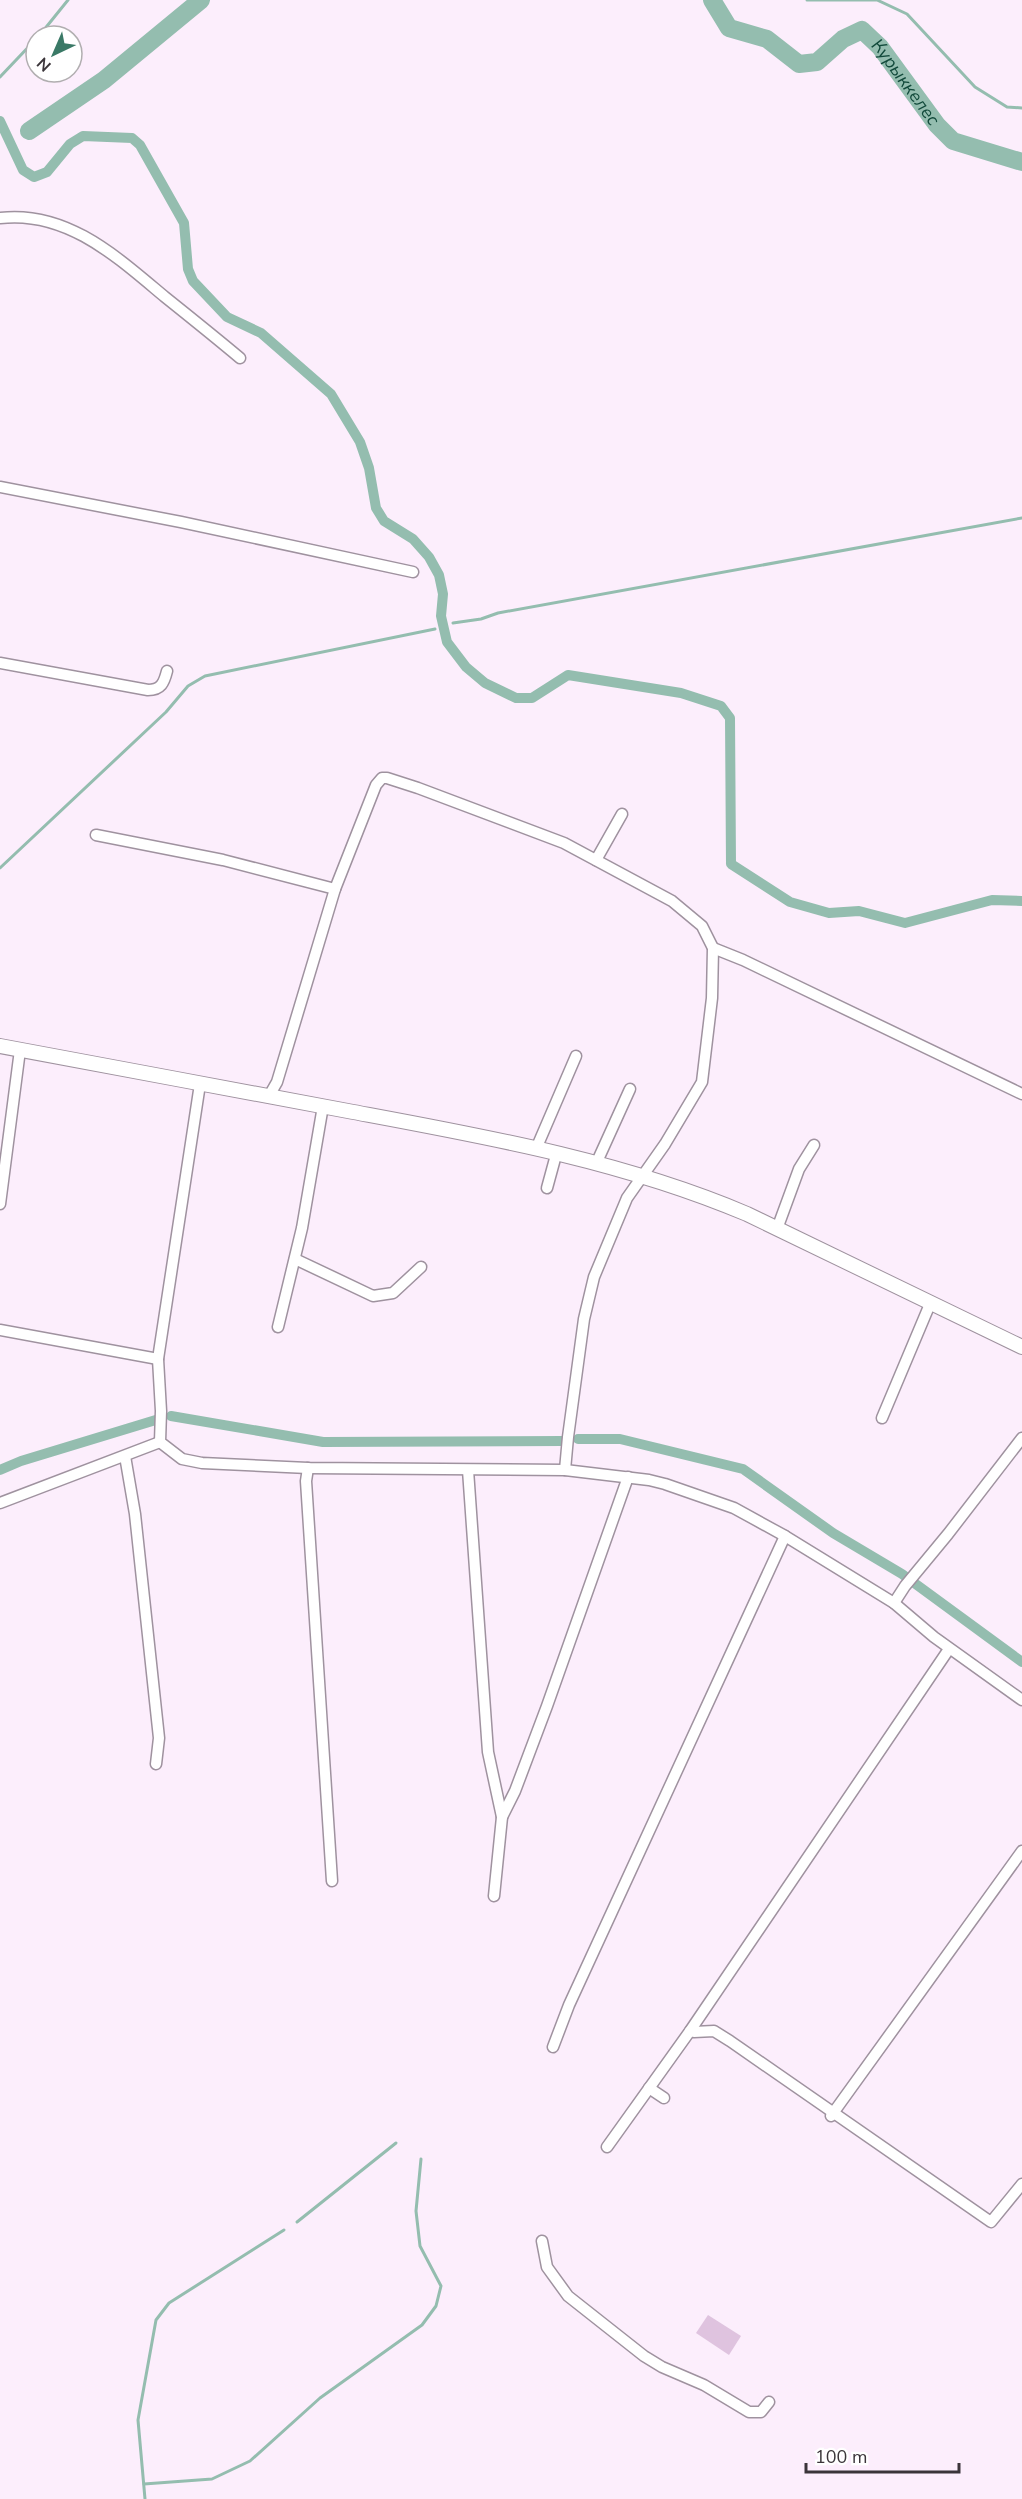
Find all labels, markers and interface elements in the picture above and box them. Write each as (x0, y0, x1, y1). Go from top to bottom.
north arrow (24, 24, 84, 84)
water label: Курыккелес (866, 33, 946, 131)
text: N (32, 52, 56, 76)
scale bar (806, 2436, 959, 2474)
text: 100 m (815, 2445, 867, 2469)

